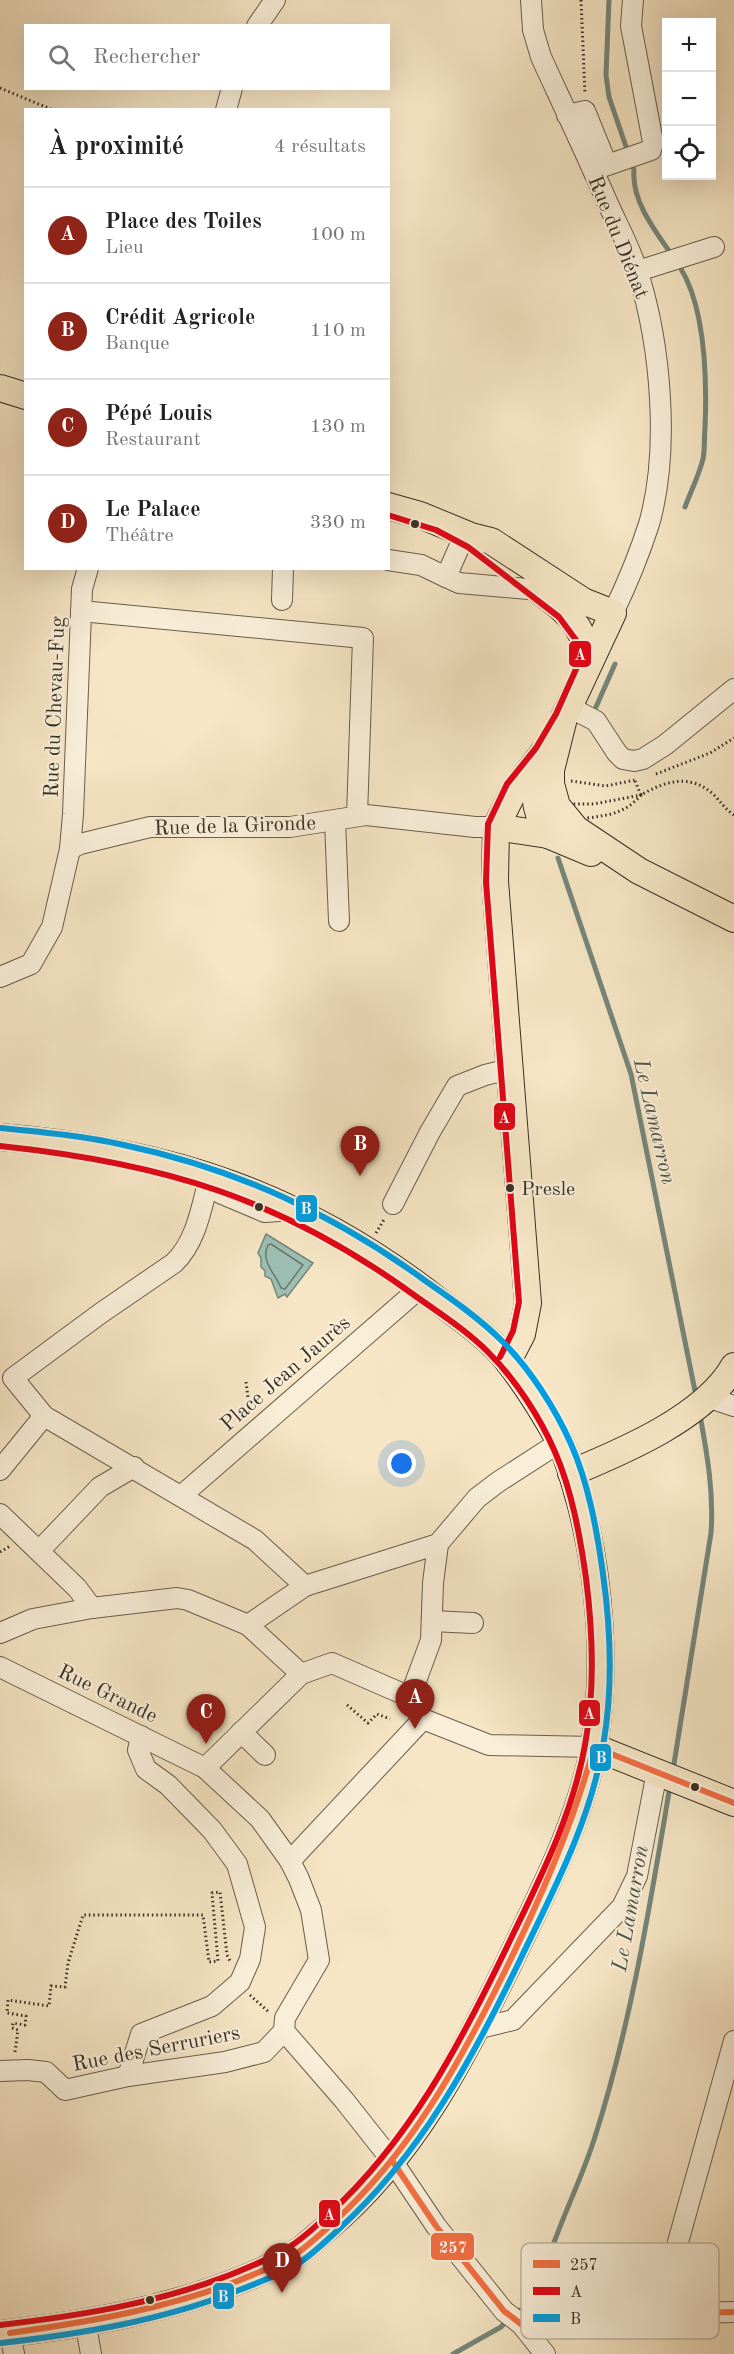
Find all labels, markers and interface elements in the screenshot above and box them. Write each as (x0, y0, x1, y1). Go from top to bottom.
map controls (662, 18, 716, 180)
button: + (662, 18, 716, 72)
search box (24, 24, 390, 90)
icon: search (45, 41, 78, 74)
text: Rechercher (93, 46, 200, 68)
button: − (662, 72, 716, 126)
button: locate (662, 126, 716, 180)
text: À proximité (48, 134, 184, 160)
text: 4 résultats (274, 137, 366, 157)
street label: Rue du Diénat (583, 173, 652, 302)
text: Place des Toiles (105, 211, 262, 233)
text: A (60, 225, 75, 245)
text: 100 m (310, 225, 366, 245)
text: Lieu (105, 238, 144, 258)
text: Crédit Agricole (105, 307, 255, 329)
text: B (60, 321, 75, 341)
text: 110 m (310, 321, 366, 341)
text: Banque (105, 334, 169, 354)
text: Pépé Louis (105, 403, 212, 425)
text: C (61, 417, 74, 437)
text: 130 m (310, 417, 366, 437)
text: Restaurant (105, 430, 201, 450)
text: Le Palace (105, 499, 201, 521)
text: D (60, 513, 75, 533)
text: 330 m (310, 513, 366, 533)
unlabelled marker (409, 518, 421, 530)
text: Théâtre (105, 526, 174, 546)
street label: Rue du Chevau-Fug (42, 615, 69, 798)
line badge: A (568, 640, 592, 668)
text: A (574, 648, 586, 664)
street label: Rue de la Gironde (154, 813, 316, 840)
water label: Le Lamarron (629, 1056, 679, 1187)
line badge: A (493, 1102, 516, 1131)
text: A (498, 1111, 510, 1127)
pin: B (340, 1126, 380, 1176)
place label: Presle (521, 1180, 575, 1200)
marker: Presle (504, 1182, 516, 1194)
line badge: B (295, 1194, 318, 1223)
unlabelled marker (253, 1201, 265, 1213)
text: B (300, 1202, 312, 1218)
street label: Place Jean Jaurès (217, 1312, 355, 1436)
your location (387, 1449, 416, 1478)
street label: Rue Grande (54, 1661, 160, 1727)
pin: A (396, 1680, 434, 1729)
pin: C (186, 1694, 226, 1744)
line badge: A (578, 1699, 601, 1727)
text: A (583, 1707, 595, 1723)
line badge: B (589, 1743, 612, 1772)
text: B (595, 1751, 607, 1767)
unlabelled marker (689, 1781, 701, 1793)
water label: Le Lamarron (609, 1843, 653, 1974)
street label: Rue des Serruriers (71, 2023, 242, 2076)
line badge: A (318, 2199, 341, 2228)
text: A (323, 2208, 335, 2224)
line badge: 257 (430, 2232, 475, 2261)
text: 257 (439, 2241, 467, 2257)
legend (521, 2243, 719, 2339)
pin: D (262, 2244, 302, 2293)
text: 257 (570, 2258, 598, 2274)
line badge: B (212, 2282, 235, 2310)
text: A (570, 2285, 582, 2301)
text: B (217, 2290, 229, 2306)
unlabelled marker (144, 2294, 156, 2306)
text: B (570, 2312, 581, 2328)

